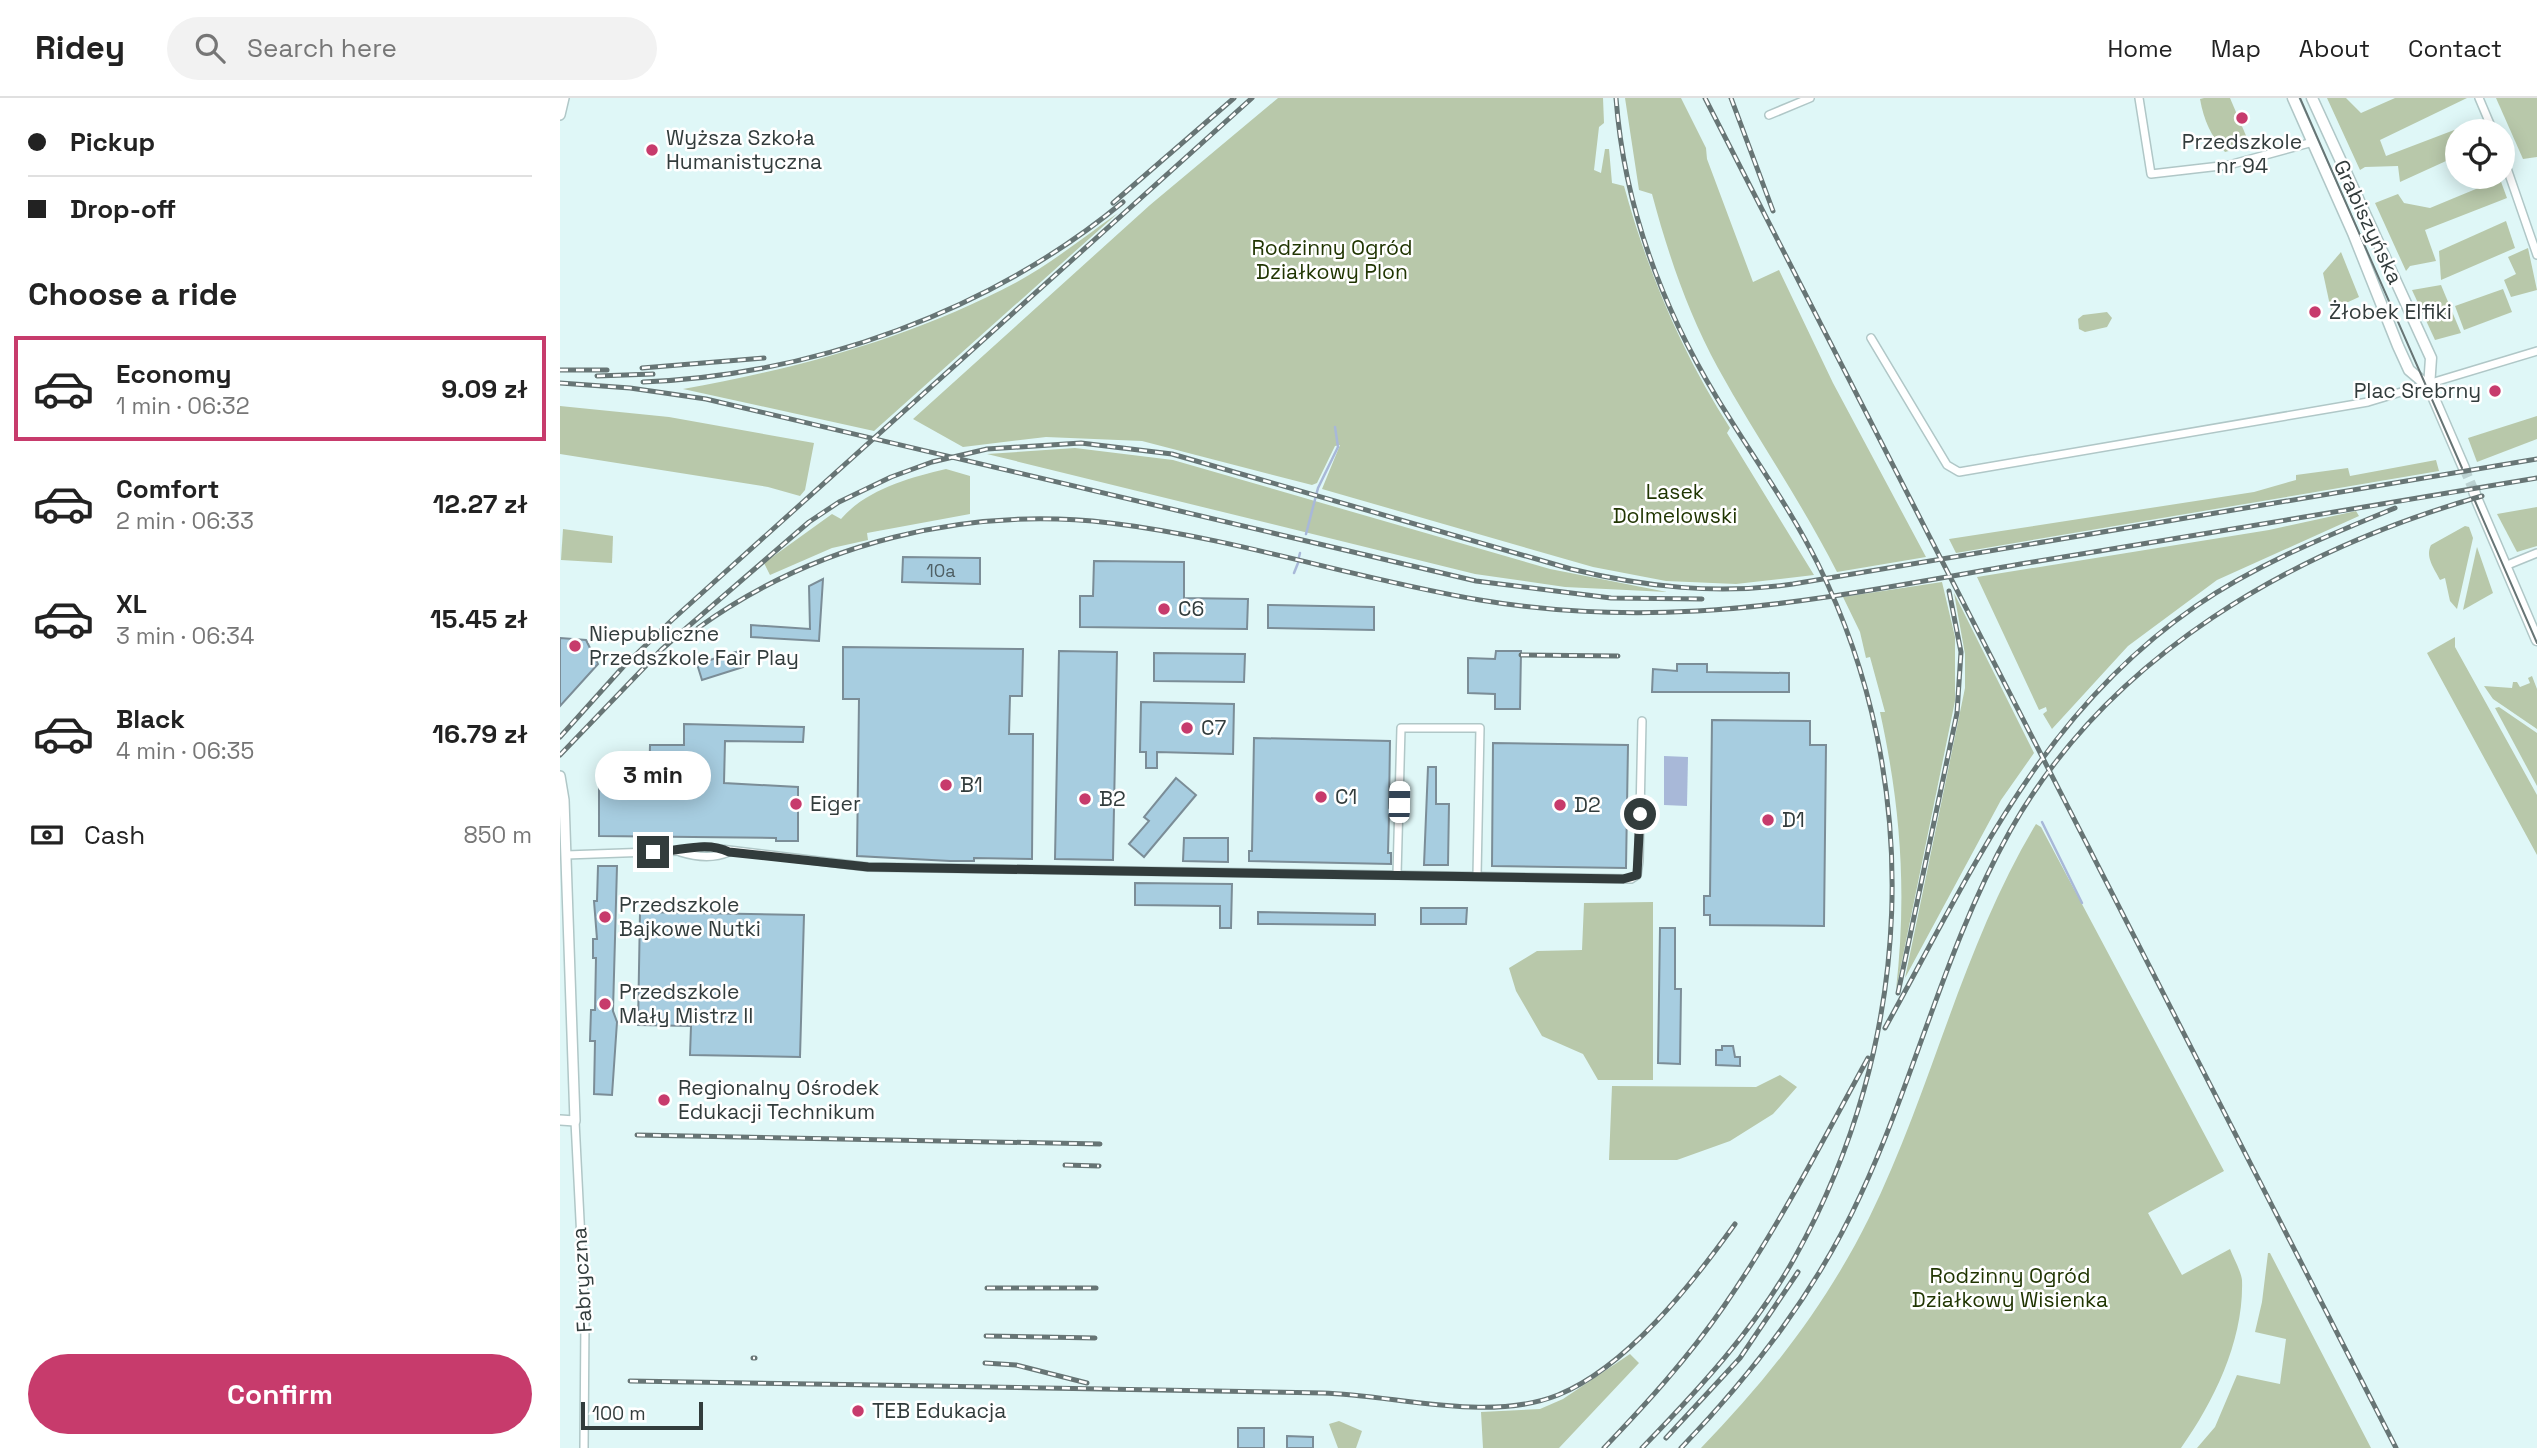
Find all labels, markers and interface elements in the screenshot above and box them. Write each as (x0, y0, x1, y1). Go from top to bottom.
search box (167, 17, 657, 80)
text: Ridey (35, 27, 125, 69)
icon: search (191, 29, 229, 67)
text: Search here (247, 31, 397, 65)
text: Home (2107, 33, 2173, 64)
text: Map (2211, 33, 2261, 64)
text: About (2299, 33, 2370, 64)
text: Contact (2408, 33, 2502, 64)
marker: Przedszkole nr 94 (2234, 110, 2250, 126)
map controls (2445, 119, 2515, 189)
button: locate (2445, 119, 2515, 189)
place label: Wyższa Szkoła Humanistyczna (666, 124, 822, 175)
text: Pickup (70, 125, 155, 159)
place label: Przedszkole nr 94 (2182, 128, 2302, 179)
marker: Wyższa Szkoła Humanistyczna (644, 142, 660, 158)
street label: Grabiszyńska (2328, 155, 2409, 288)
text: Drop-off (70, 192, 176, 226)
park label: Rodzinny Ogród Działkowy Plon (1251, 234, 1413, 285)
text: Choose a ride (28, 274, 238, 314)
place label: Żłobek Elfiki (2329, 298, 2452, 325)
marker: Żłobek Elfiki (2307, 304, 2323, 320)
icon: car (32, 357, 95, 420)
text: Economy (116, 357, 232, 391)
text: 9.09 zł (441, 372, 528, 406)
place label: Plac Srebrny (2354, 377, 2481, 404)
marker: Plac Srebrny (2487, 383, 2503, 399)
text: 1 min · 06:32 (116, 391, 250, 421)
icon: car (32, 472, 95, 535)
text: Comfort (116, 472, 219, 506)
park label: Lasek Dolmelowski (1613, 478, 1737, 529)
text: 12.27 zł (433, 487, 528, 521)
text: 2 min · 06:33 (116, 506, 254, 536)
house number: 10a (926, 559, 956, 582)
icon: car (32, 587, 95, 650)
text: XL (116, 587, 147, 621)
place label: C6 (1178, 595, 1204, 622)
marker: C6 (1156, 601, 1172, 617)
text: 15.45 zł (430, 602, 528, 636)
place label: Niepubliczne Przedszkole Fair Play (589, 620, 799, 671)
text: 3 min · 06:34 (116, 621, 254, 651)
marker: Niepubliczne Przedszkole Fair Play (567, 638, 583, 654)
icon: car (32, 702, 95, 765)
text: Black (116, 702, 185, 736)
place label: C7 (1201, 714, 1226, 741)
text: 16.79 zł (432, 717, 528, 751)
marker: C7 (1179, 720, 1195, 736)
text: 4 min · 06:35 (116, 736, 254, 766)
callout: 3 min (595, 750, 711, 800)
text: 3 min (623, 760, 683, 790)
place label: B1 (960, 771, 983, 798)
marker: B1 (938, 777, 954, 793)
car (1389, 781, 1410, 823)
place label: C1 (1335, 783, 1357, 810)
place label: B2 (1099, 785, 1126, 812)
marker: C1 (1313, 789, 1329, 805)
place label: Eiger (810, 790, 861, 817)
marker: B2 (1077, 791, 1093, 807)
place label: D2 (1574, 791, 1601, 818)
marker: Eiger (788, 796, 804, 812)
marker: D2 (1552, 797, 1568, 813)
route start (1624, 798, 1656, 830)
place label: D1 (1782, 806, 1805, 833)
marker: D1 (1760, 812, 1776, 828)
icon: cash (28, 816, 66, 854)
text: Cash (84, 818, 145, 852)
text: 850 m (463, 820, 532, 850)
route end (637, 836, 669, 868)
place label: Przedszkole Bajkowe Nutki (619, 891, 761, 942)
marker: Przedszkole Bajkowe Nutki (597, 909, 613, 925)
place label: Przedszkole Mały Mistrz II (619, 978, 753, 1029)
marker: Przedszkole Mały Mistrz II (597, 996, 613, 1012)
place label: Regionalny Ośrodek Edukacji Technikum (678, 1074, 879, 1125)
marker: Regionalny Ośrodek Edukacji Technikum (656, 1092, 672, 1108)
street label: Fabryczna (565, 1227, 598, 1333)
park label: Rodzinny Ogród Działkowy Wisienka (1912, 1262, 2108, 1313)
button: Confirm (28, 1354, 532, 1434)
place label: TEB Edukacja (872, 1397, 1006, 1424)
scale bar (581, 1399, 704, 1431)
text: 100 m (592, 1401, 646, 1426)
marker: TEB Edukacja (850, 1403, 866, 1419)

